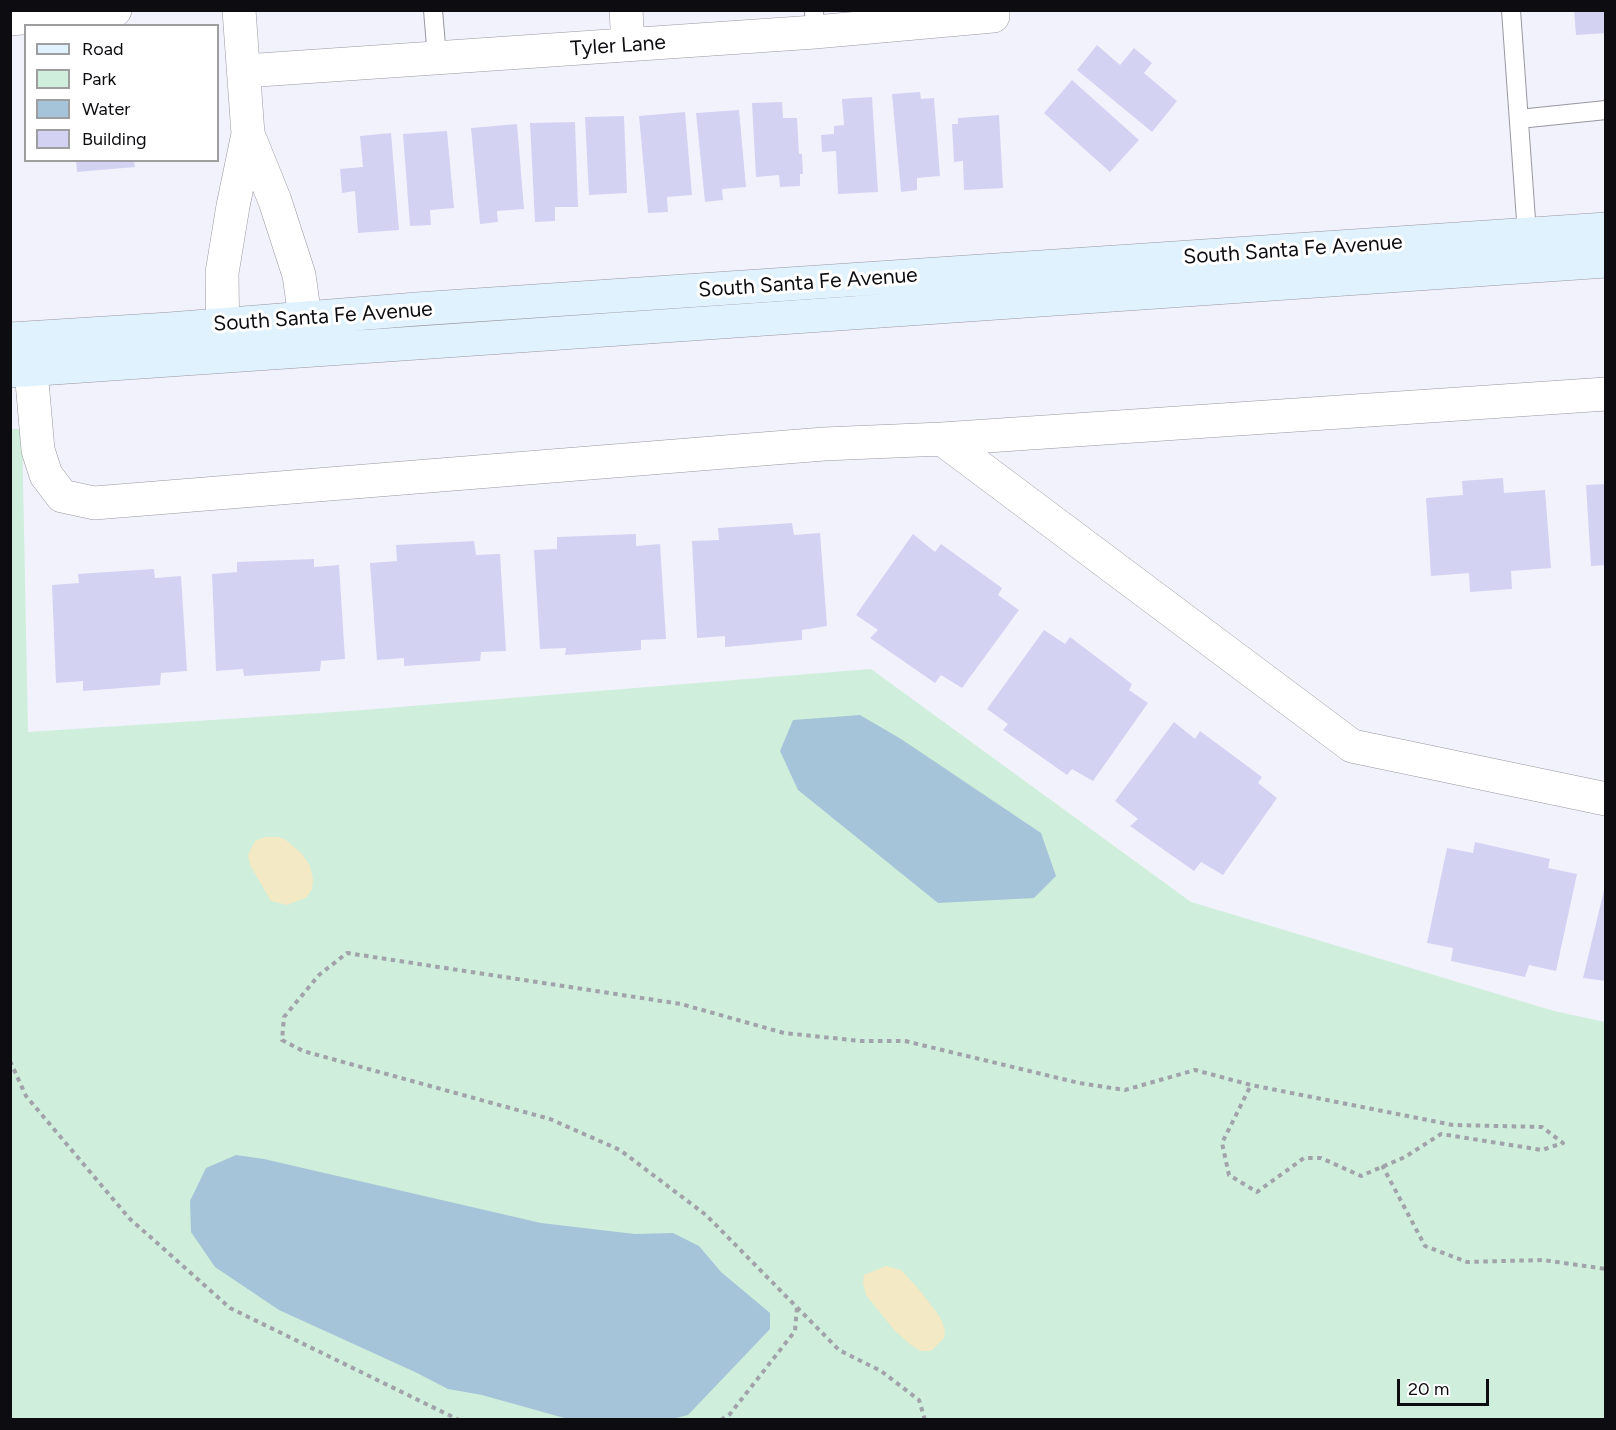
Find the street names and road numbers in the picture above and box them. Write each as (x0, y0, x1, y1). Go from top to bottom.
street label: Tyler Lane (569, 30, 667, 62)
street label: South Santa Fe Avenue (1183, 230, 1403, 270)
street label: South Santa Fe Avenue (698, 263, 918, 303)
street label: South Santa Fe Avenue (213, 297, 433, 337)

